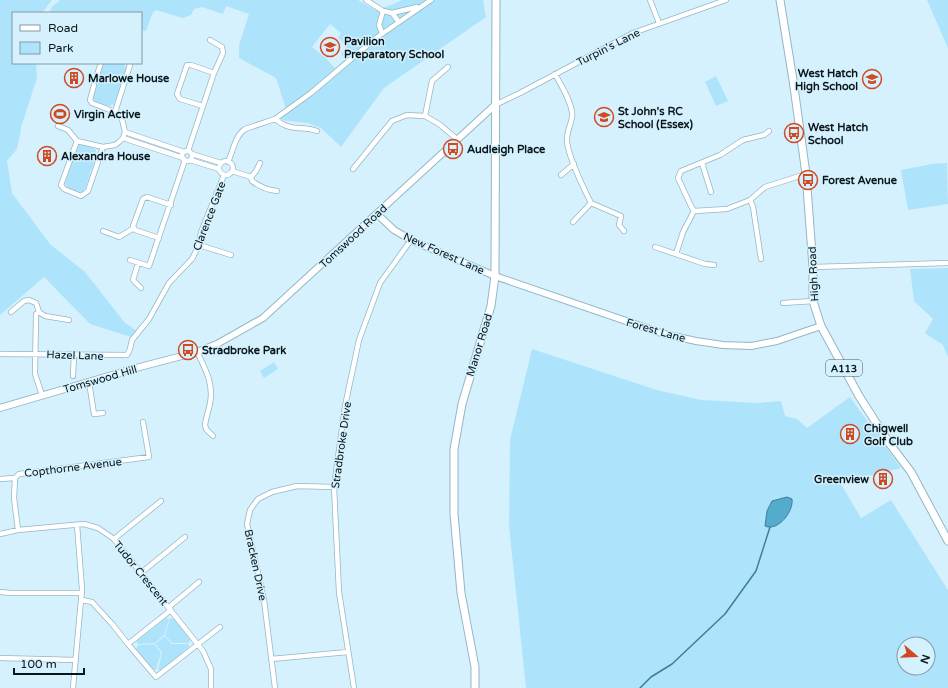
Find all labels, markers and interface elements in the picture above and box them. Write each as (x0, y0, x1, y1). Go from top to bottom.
legend (12, 12, 142, 64)
text: Road (48, 21, 78, 35)
street label: Turpin's Lane (574, 26, 642, 69)
place label: Pavilion Preparatory School (344, 35, 444, 62)
school or university icon: Pavilion Preparatory School (319, 36, 341, 58)
text: Park (48, 41, 74, 55)
building icon: Marlowe House (63, 67, 85, 89)
place label: West Hatch High School (795, 67, 858, 94)
school or university icon: West Hatch High School (861, 68, 883, 90)
place label: Marlowe House (88, 72, 170, 85)
sports icon: Virgin Active (49, 103, 71, 125)
place label: St John's RC School (Essex) (618, 105, 693, 131)
school or university icon: St John's RC School (Essex) (593, 106, 615, 128)
place label: Virgin Active (74, 108, 141, 122)
place label: West Hatch School (808, 121, 868, 147)
bus stop icon: West Hatch School (783, 122, 805, 144)
bus stop icon: Audleigh Place (442, 138, 464, 160)
place label: Audleigh Place (467, 143, 546, 157)
building icon: Alexandra House (36, 145, 58, 167)
place label: Alexandra House (61, 150, 151, 163)
bus stop icon: Forest Avenue (797, 169, 819, 191)
place label: Forest Avenue (822, 174, 898, 187)
street label: Clarence Gate (190, 180, 229, 253)
street label: Tomswood Road (317, 202, 390, 271)
street label: New Forest Lane (401, 230, 486, 277)
street label: High Road (806, 246, 821, 302)
street label: Manor Road (464, 312, 495, 378)
street label: Forest Lane (625, 316, 687, 345)
bus stop icon: Stradbroke Park (177, 339, 199, 361)
place label: Stradbroke Park (202, 344, 286, 357)
street label: Hazel Lane (46, 348, 104, 363)
road number: A113 (826, 360, 862, 376)
street label: Tomswood Hill (62, 363, 139, 396)
street label: Stradbroke Drive (329, 401, 354, 489)
place label: Chigwell Golf Club (864, 422, 913, 448)
building icon: Chigwell Golf Club (839, 423, 861, 445)
street label: Copthorne Avenue (24, 455, 122, 480)
building icon: Greenview (872, 468, 894, 490)
place label: Greenview (814, 473, 869, 486)
street label: Bracken Drive (242, 528, 269, 602)
street label: Tudor Crescent (111, 538, 171, 608)
north arrow (896, 636, 936, 676)
scale bar (14, 650, 84, 676)
text: N (917, 653, 933, 665)
text: 100 m (20, 657, 57, 671)

